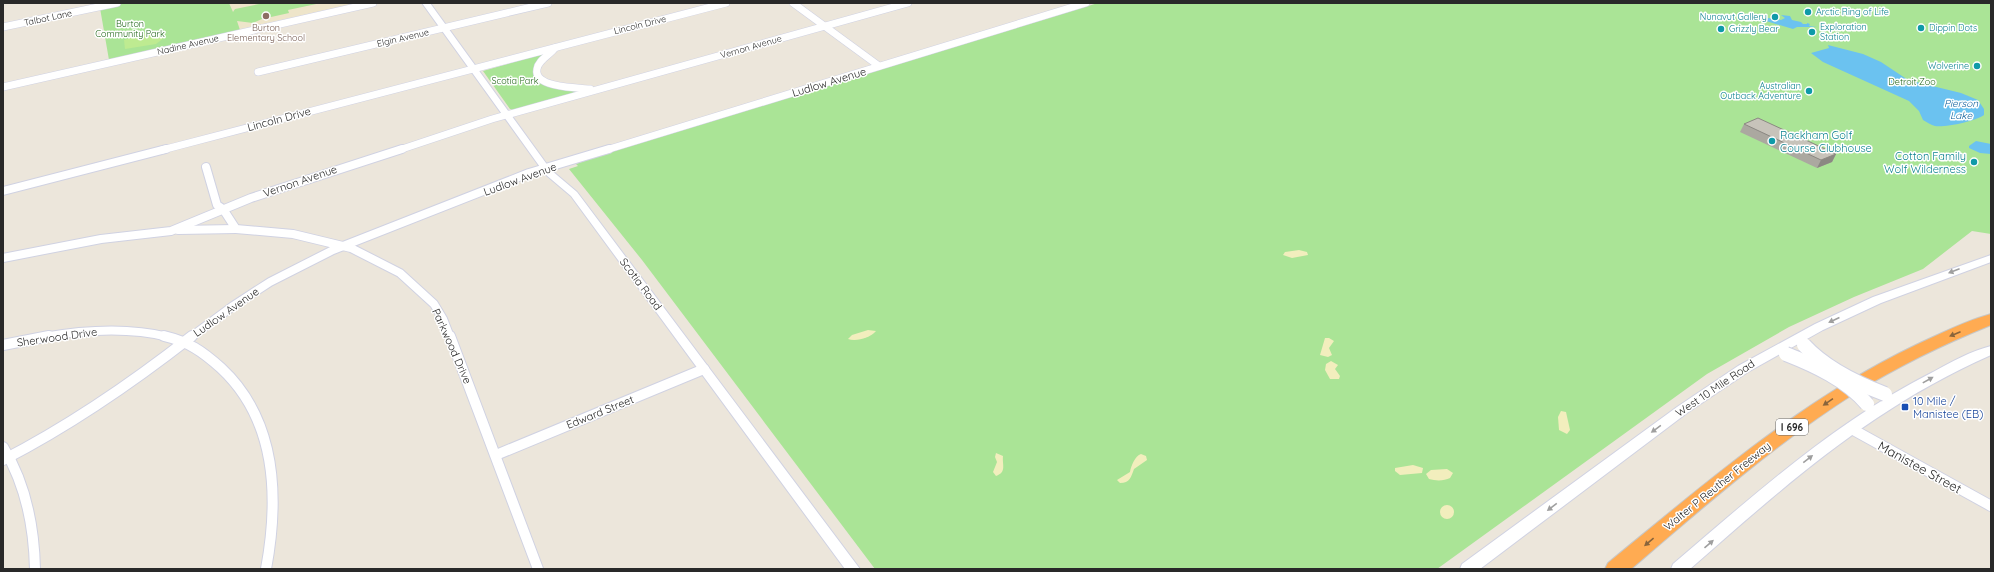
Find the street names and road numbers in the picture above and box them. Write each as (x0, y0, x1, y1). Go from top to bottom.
street label: Talbot Lane (23, 7, 73, 28)
street label: Lincoln Drive (613, 13, 667, 36)
street label: Elgin Avenue (376, 26, 430, 49)
street label: Nadine Avenue (156, 32, 220, 57)
street label: Vernon Avenue (719, 32, 783, 61)
street label: Ludlow Avenue (790, 64, 868, 100)
street label: Lincoln Drive (246, 104, 312, 134)
street label: Ludlow Avenue (482, 159, 558, 199)
street label: Vernon Avenue (261, 162, 339, 200)
street label: Scotia Road (617, 255, 665, 313)
street label: Ludlow Avenue (191, 284, 261, 340)
street label: Parkwood Drive (429, 306, 475, 386)
street label: Sherwood Drive (16, 324, 98, 350)
street label: West 10 Mile Road (1673, 356, 1757, 420)
street label: Edward Street (564, 392, 636, 432)
road number: I 696 (1776, 419, 1808, 435)
street label: Manistee Street (1875, 437, 1965, 497)
street label: Walter P Reuther Freeway (1661, 439, 1773, 533)

